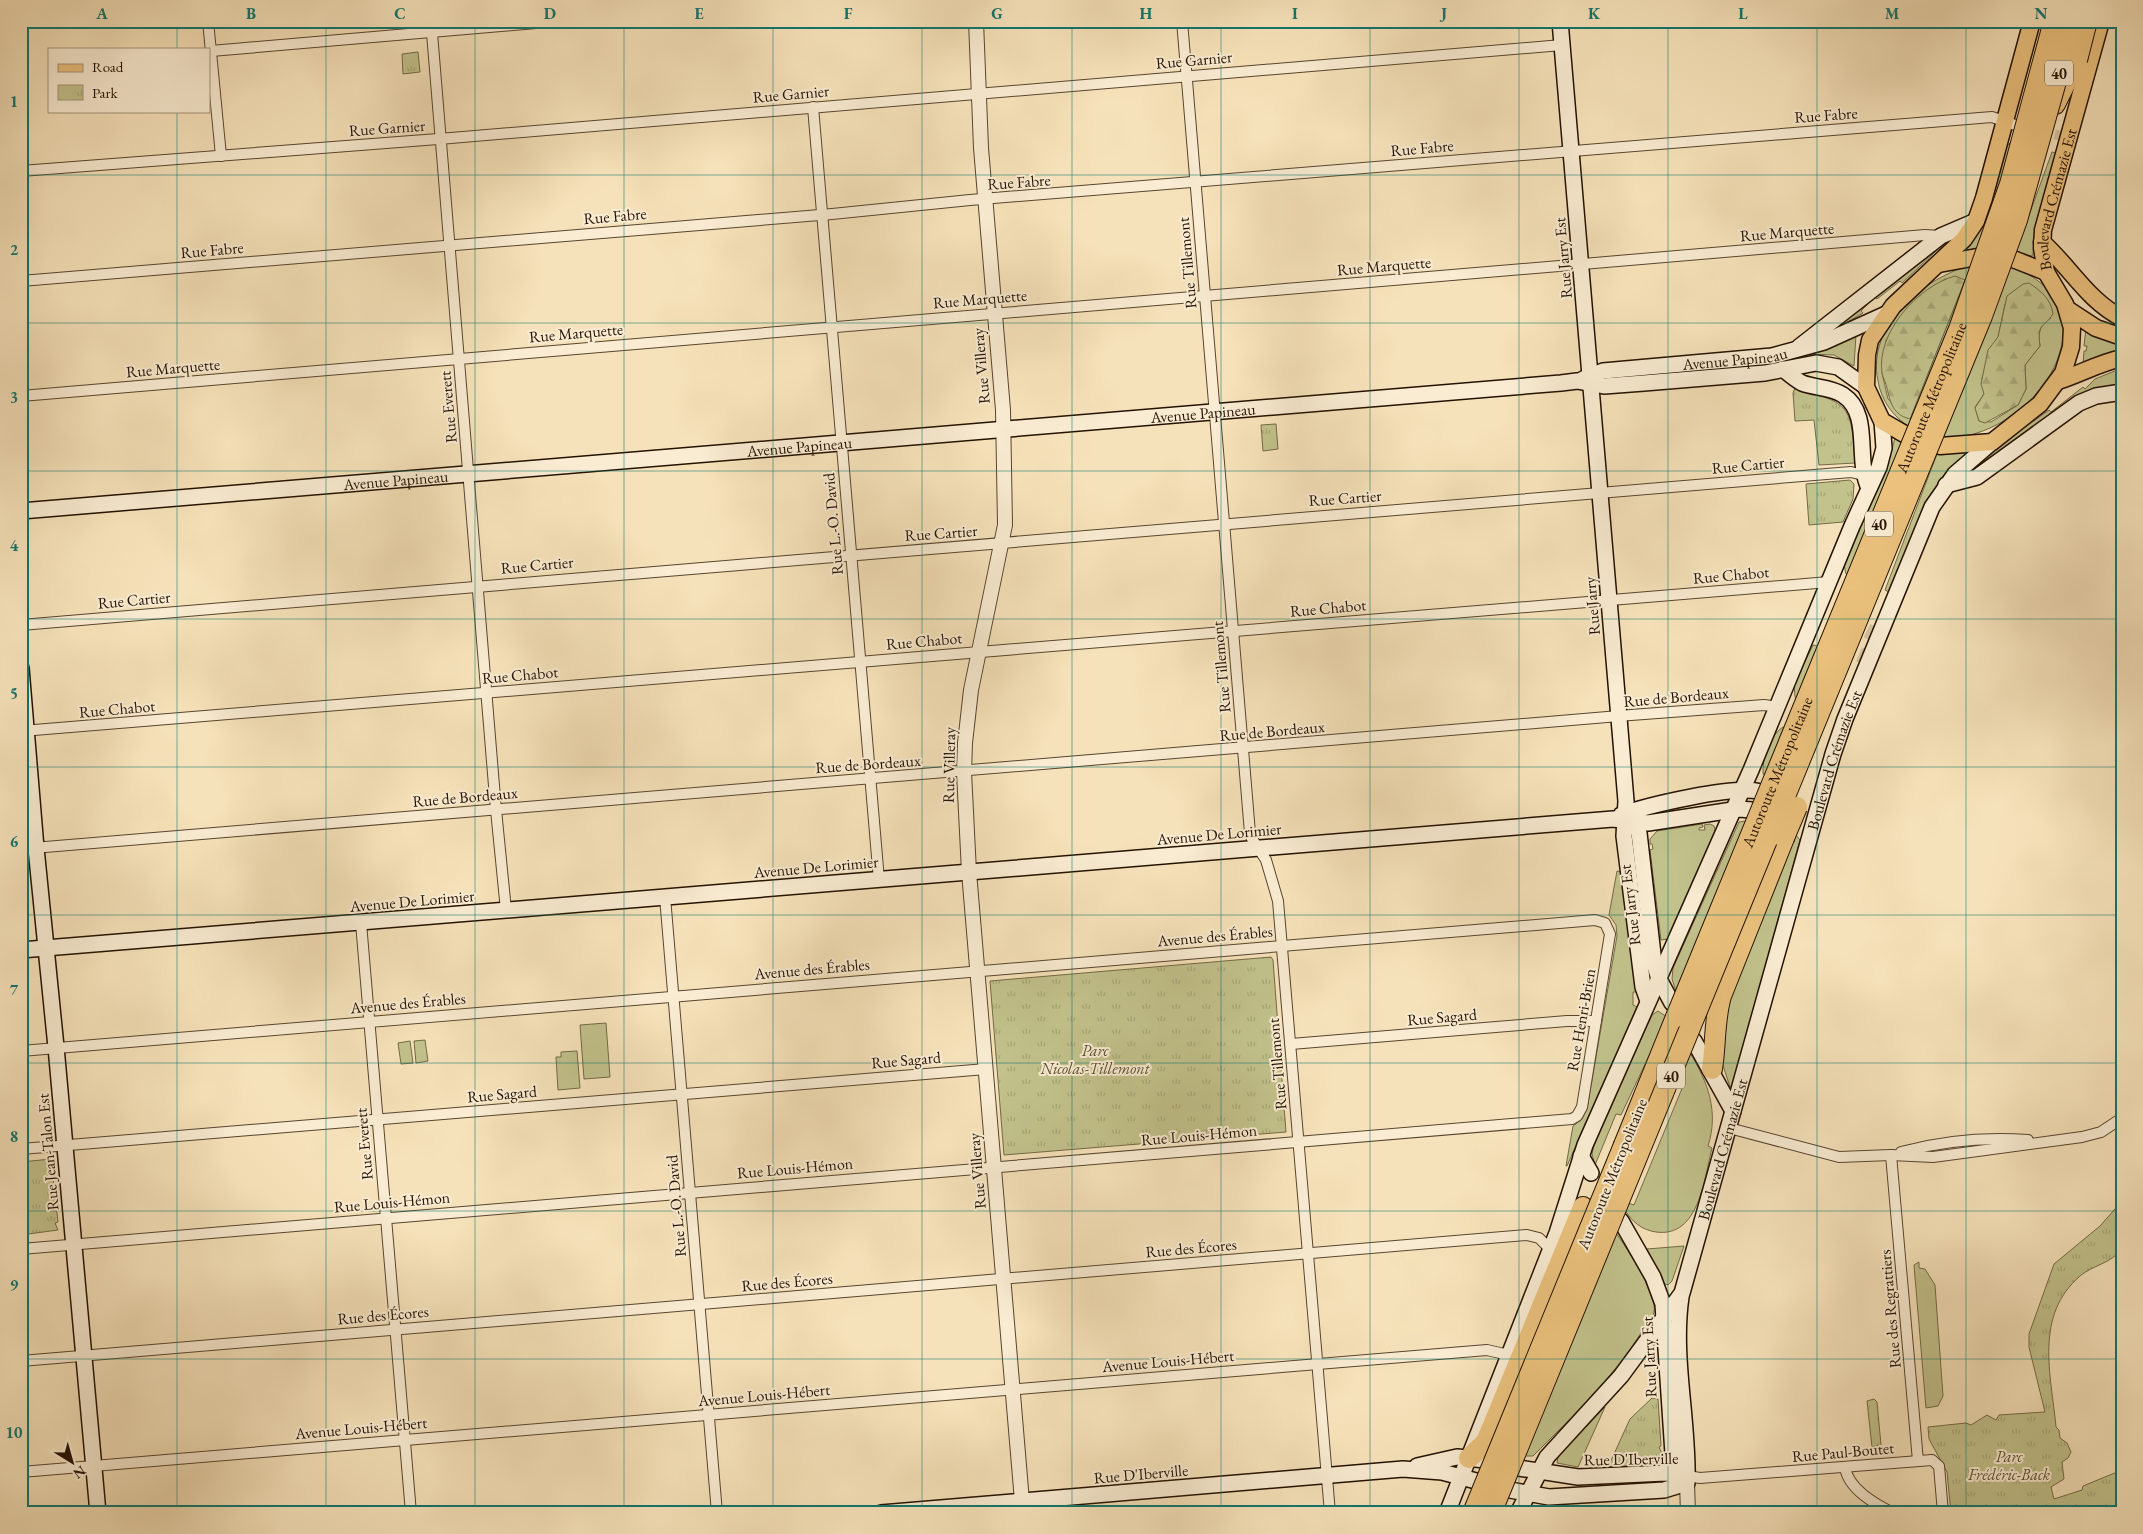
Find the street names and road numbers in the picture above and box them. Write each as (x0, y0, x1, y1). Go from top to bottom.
street label: Rue Garnier (1155, 46, 1234, 74)
road number: 40 (2045, 60, 2073, 86)
street label: Rue Garnier (752, 80, 831, 108)
street label: Rue Fabre (1794, 102, 1858, 128)
street label: Rue Garnier (348, 115, 427, 141)
street label: Boulevard Crémazie Est (2031, 126, 2081, 272)
street label: Rue Fabre (1390, 135, 1454, 161)
street label: Rue Fabre (987, 169, 1051, 195)
street label: Rue Fabre (583, 203, 647, 229)
street label: Rue Tillemont (1173, 216, 1201, 310)
street label: Rue Jarry Est (1549, 217, 1577, 299)
street label: Rue Marquette (1739, 217, 1835, 247)
street label: Rue Fabre (180, 237, 244, 263)
street label: Rue Marquette (1336, 251, 1432, 281)
street label: Rue Marquette (932, 284, 1028, 314)
street label: Rue Marquette (528, 318, 624, 348)
street label: Autoroute Métropolitaine (1890, 319, 1971, 477)
street label: Rue Villeray (967, 326, 995, 405)
street label: Avenue Papineau (1681, 342, 1790, 374)
street label: Rue Marquette (125, 353, 221, 383)
street label: Rue Everett (434, 370, 462, 444)
street label: Avenue Papineau (1149, 398, 1257, 428)
street label: Avenue Papineau (745, 431, 853, 461)
street label: Rue Cartier (1711, 451, 1786, 479)
street label: Avenue Papineau (341, 465, 450, 495)
street label: Rue L.-O. David (818, 471, 848, 576)
street label: Rue Cartier (1308, 485, 1383, 511)
road number: 40 (1865, 512, 1893, 536)
street label: Rue Cartier (904, 520, 979, 546)
street label: Rue Cartier (500, 551, 575, 579)
street label: Rue Chabot (1692, 561, 1770, 589)
street label: Rue Jarry (1579, 575, 1605, 636)
street label: Rue Cartier (97, 586, 172, 614)
street label: Rue Chabot (1289, 594, 1367, 622)
street label: Rue Tillemont (1207, 620, 1235, 714)
street label: Rue Chabot (885, 627, 963, 655)
street label: Rue Chabot (481, 661, 559, 689)
street label: Rue de Bordeaux (1623, 682, 1730, 712)
street label: Boulevard Crémazie Est (1802, 687, 1866, 832)
street label: Autoroute Métropolitaine (1736, 693, 1817, 851)
street label: Rue Chabot (78, 695, 156, 723)
street label: Rue de Bordeaux (1219, 716, 1326, 746)
street label: Rue Villeray (938, 726, 960, 803)
street label: Rue de Bordeaux (815, 750, 921, 778)
street label: Rue de Bordeaux (412, 782, 519, 812)
street label: Avenue De Lorimier (1155, 818, 1283, 850)
street label: Avenue De Lorimier (752, 851, 880, 883)
street label: Rue Jarry Est (1615, 863, 1645, 947)
street label: Avenue De Lorimier (348, 885, 476, 917)
street label: Avenue des Érables (1155, 920, 1274, 952)
street label: Avenue des Érables (752, 953, 871, 985)
street label: Rue Henri-Brien (1562, 966, 1600, 1073)
street label: Avenue des Érables (348, 987, 467, 1019)
street label: Rue Sagard (1406, 1003, 1479, 1031)
street label: Rue Tillemont (1263, 1017, 1291, 1111)
street label: Rue Sagard (870, 1046, 943, 1074)
road number: 40 (1657, 1064, 1685, 1088)
street label: Boulevard Crémazie Est (1692, 1076, 1752, 1222)
street label: Rue Sagard (466, 1080, 539, 1108)
street label: Rue Jean-Talon Est (32, 1093, 64, 1211)
street label: Autoroute Métropolitaine (1572, 1095, 1652, 1253)
street label: Rue Everett (350, 1107, 378, 1181)
street label: Rue Louis-Hémon (1140, 1119, 1258, 1151)
street label: Rue Villeray (963, 1131, 991, 1210)
street label: Rue Louis-Hémon (736, 1152, 854, 1184)
street label: Rue L.-O. David (661, 1153, 691, 1258)
street label: Rue Louis-Hémon (333, 1186, 451, 1218)
street label: Rue des Écores (1145, 1234, 1237, 1262)
street label: Rue des Regrattiers (1874, 1249, 1906, 1369)
street label: Rue des Écores (741, 1268, 833, 1296)
street label: Rue des Écores (337, 1301, 429, 1329)
street label: Rue Jarry Est (1636, 1316, 1662, 1398)
street label: Avenue Louis-Hébert (1100, 1345, 1235, 1377)
street label: Avenue Louis-Hébert (696, 1379, 831, 1411)
street label: Avenue Louis-Hébert (293, 1412, 428, 1444)
street label: Rue Paul-Boutet (1791, 1437, 1895, 1467)
street label: Rue D'Iberville (1583, 1448, 1679, 1470)
street label: Rue D'Iberville (1093, 1459, 1189, 1489)

